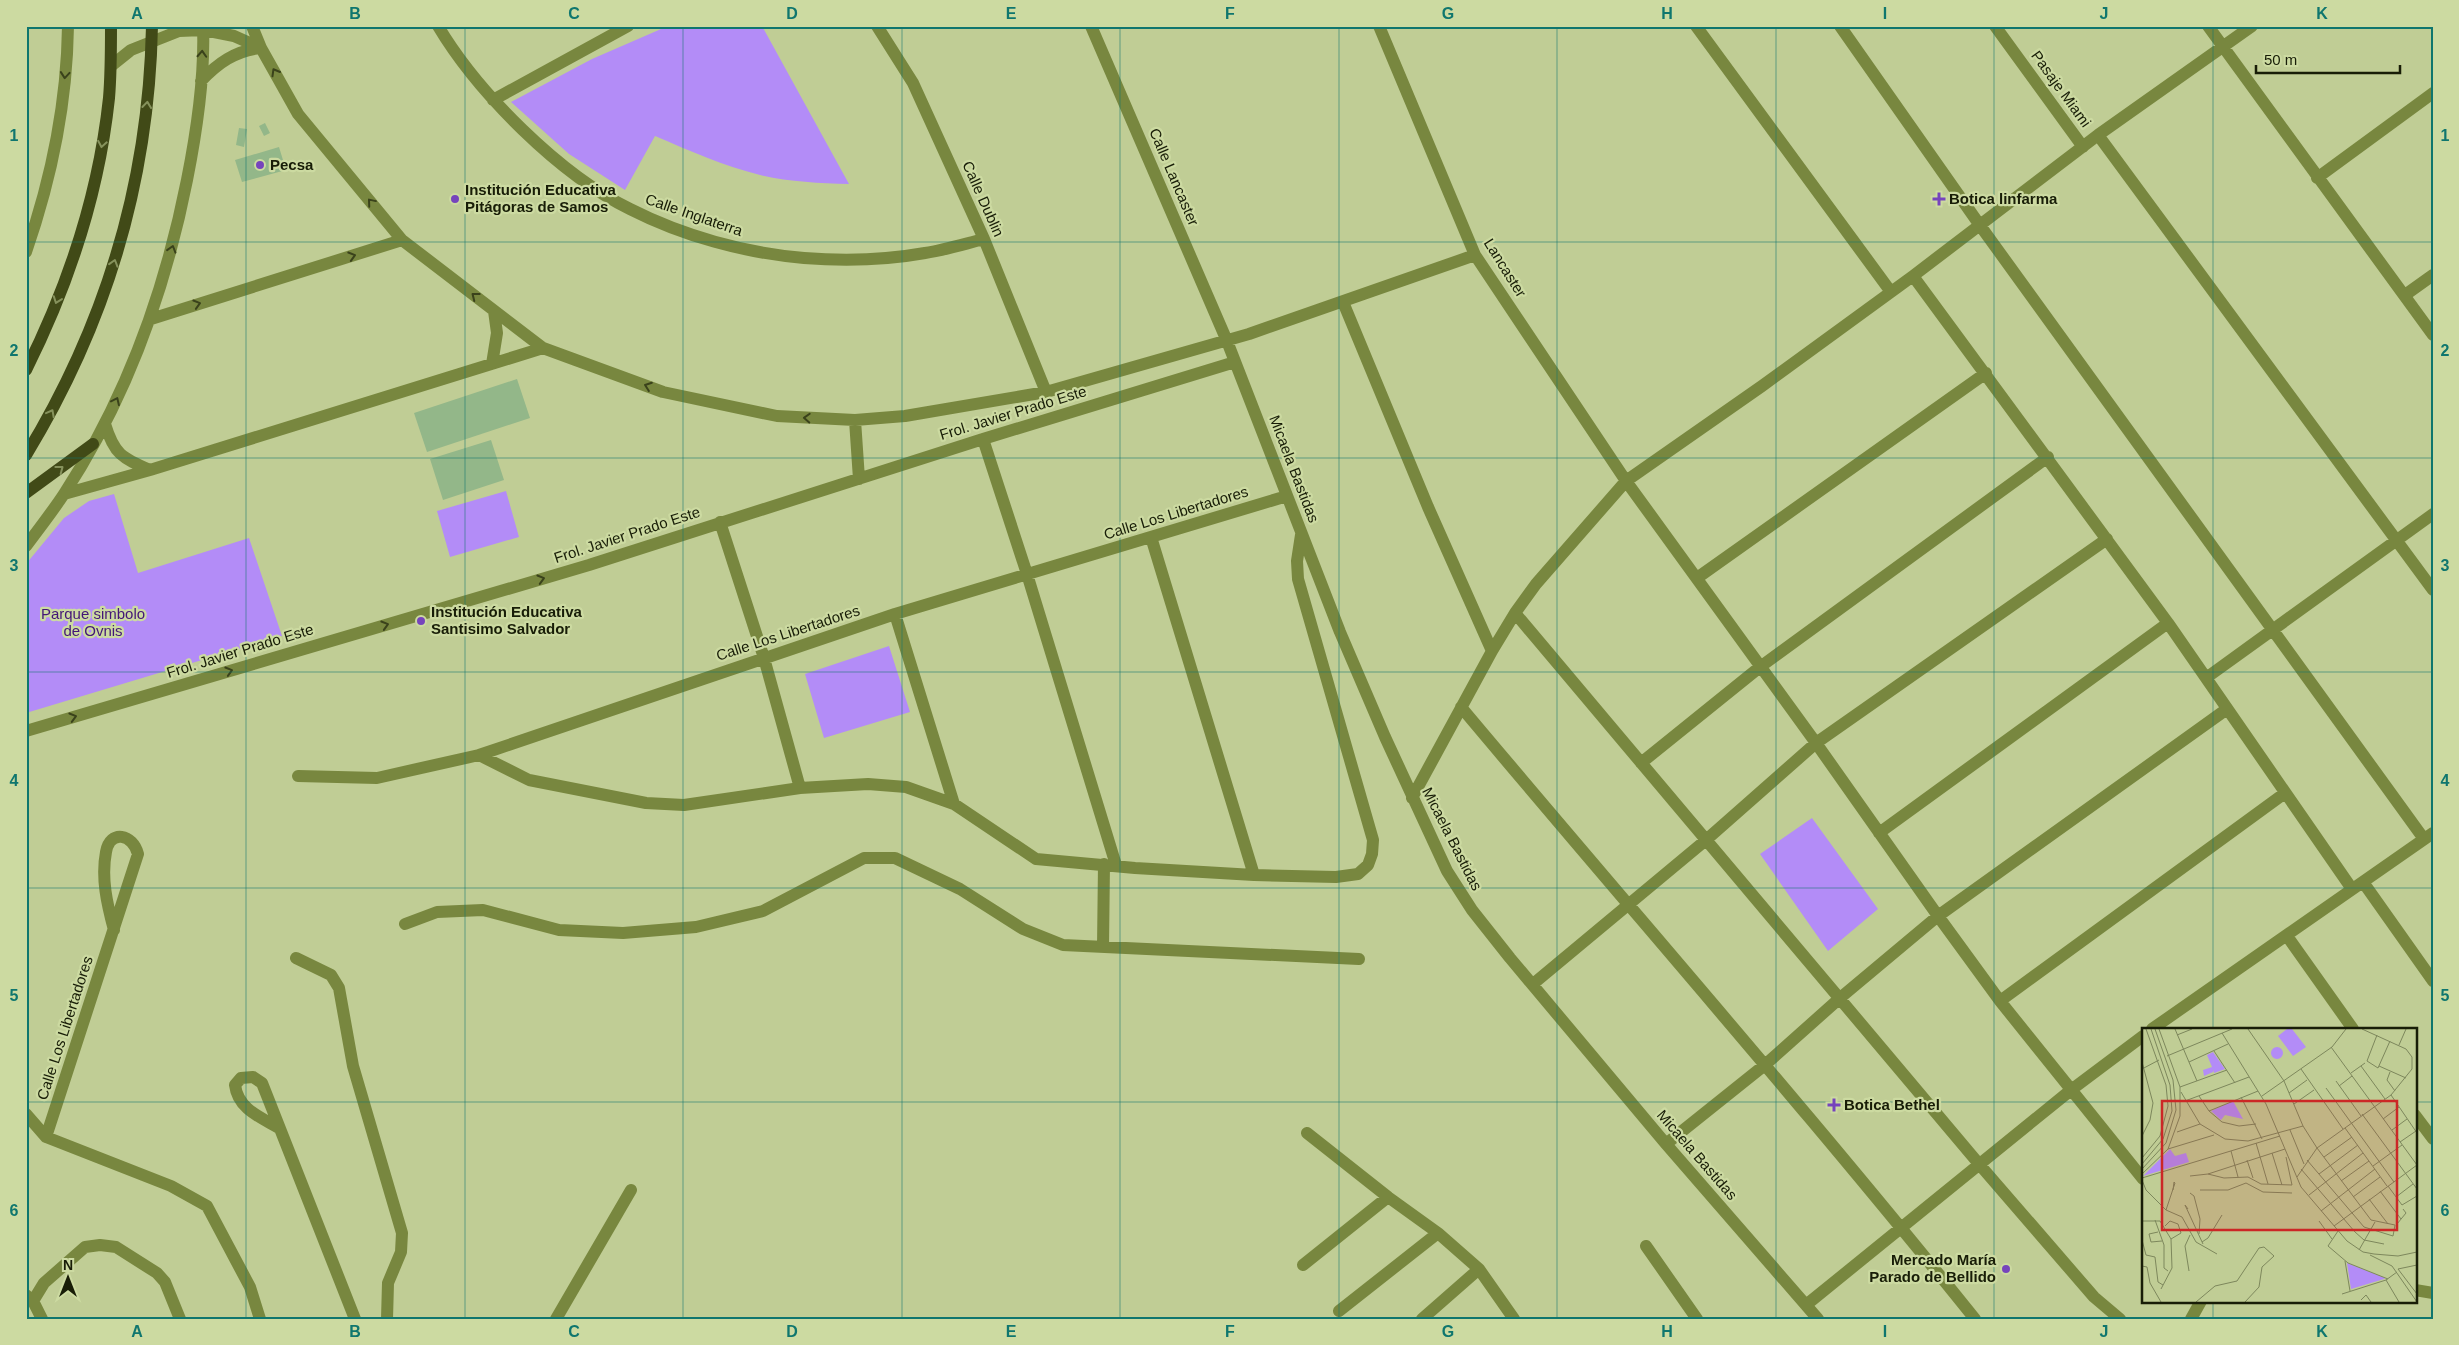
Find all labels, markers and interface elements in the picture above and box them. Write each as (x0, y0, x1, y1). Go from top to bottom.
text: A (131, 5, 143, 22)
text: B (349, 5, 361, 22)
text: C (568, 5, 580, 22)
text: D (786, 5, 798, 22)
text: E (1006, 5, 1017, 22)
text: F (1225, 5, 1235, 22)
text: G (1442, 5, 1454, 22)
text: H (1661, 5, 1673, 22)
text: I (1883, 5, 1887, 22)
text: J (2100, 5, 2108, 22)
text: K (2316, 5, 2328, 22)
scale bar (2256, 42, 2400, 74)
street label: Pasaje Miami (2028, 47, 2095, 130)
one-way arrow (197, 50, 208, 58)
text: 50 m (2264, 51, 2297, 68)
one-way arrow (271, 69, 281, 78)
one-way arrow (60, 71, 71, 79)
one-way arrow (141, 100, 152, 108)
street label: Calle Lancaster (1146, 126, 1203, 228)
text: 1 (10, 127, 19, 144)
text: 1 (2441, 127, 2450, 144)
one-way arrow (97, 140, 107, 149)
place label: Pecsa (270, 156, 314, 173)
street label: Calle Dublin (959, 158, 1008, 239)
marker: Pecsa (254, 159, 266, 171)
place label: Institución Educativa Pitágoras de Samos (465, 181, 617, 215)
street label: Calle Inglaterra (643, 190, 746, 239)
place label: Botica linfarma (1949, 190, 2058, 207)
marker: Institución Educativa Pitágoras de Samos (449, 193, 461, 205)
marker: Botica linfarma (1933, 193, 1945, 205)
one-way arrow (368, 199, 377, 208)
street label: Lancaster (1481, 235, 1530, 300)
one-way arrow (167, 245, 177, 253)
one-way arrow (348, 251, 356, 261)
one-way arrow (109, 260, 119, 268)
one-way arrow (471, 293, 481, 302)
one-way arrow (53, 296, 63, 304)
one-way arrow (193, 300, 201, 310)
text: 2 (10, 342, 19, 359)
text: 2 (2441, 342, 2450, 359)
one-way arrow (644, 382, 652, 392)
street label: Frol. Javier Prado Este (937, 382, 1088, 443)
one-way arrow (110, 397, 120, 406)
one-way arrow (45, 409, 55, 418)
one-way arrow (802, 412, 810, 423)
street label: Micaela Bastidas (1266, 413, 1323, 525)
one-way arrow (54, 466, 63, 474)
street label: Calle Los Libertadores (1102, 482, 1250, 543)
street label: Frol. Javier Prado Este (552, 503, 702, 566)
text: 3 (10, 557, 19, 574)
text: 3 (2441, 557, 2450, 574)
one-way arrow (536, 574, 544, 584)
street label: Calle Los Libertadores (714, 601, 862, 664)
place label: Institución Educativa Santisimo Salvador (431, 603, 583, 637)
park label: Parque simbolo de Ovnis (41, 605, 145, 639)
marker: Institución Educativa Santisimo Salvador (415, 615, 427, 627)
street label: Frol. Javier Prado Este (164, 620, 315, 681)
one-way arrow (380, 621, 388, 631)
one-way arrow (224, 667, 233, 677)
one-way arrow (68, 713, 77, 723)
text: 4 (10, 772, 19, 789)
text: 4 (2441, 772, 2450, 789)
street label: Micaela Bastidas (1419, 784, 1486, 893)
street label: Calle Los Libertadores (33, 954, 96, 1102)
text: 5 (10, 987, 19, 1004)
text: 5 (2441, 987, 2450, 1004)
inset map (2142, 1028, 2416, 1302)
place label: Botica Bethel (1844, 1096, 1940, 1113)
marker: Botica Bethel (1828, 1099, 1840, 1111)
street label: Micaela Bastidas (1654, 1106, 1741, 1203)
text: 6 (10, 1202, 19, 1219)
text: 6 (2441, 1202, 2450, 1219)
place label: Mercado María Parado de Bellido (1869, 1251, 1997, 1285)
north arrow (42, 1252, 92, 1302)
text: N (63, 1257, 73, 1273)
marker: Mercado María Parado de Bellido (2000, 1263, 2012, 1275)
text: A (131, 1323, 143, 1340)
text: B (349, 1323, 361, 1340)
text: C (568, 1323, 580, 1340)
text: D (786, 1323, 798, 1340)
text: E (1006, 1323, 1017, 1340)
text: F (1225, 1323, 1235, 1340)
text: G (1442, 1323, 1454, 1340)
text: H (1661, 1323, 1673, 1340)
text: I (1883, 1323, 1887, 1340)
text: J (2100, 1323, 2108, 1340)
text: K (2316, 1323, 2328, 1340)

